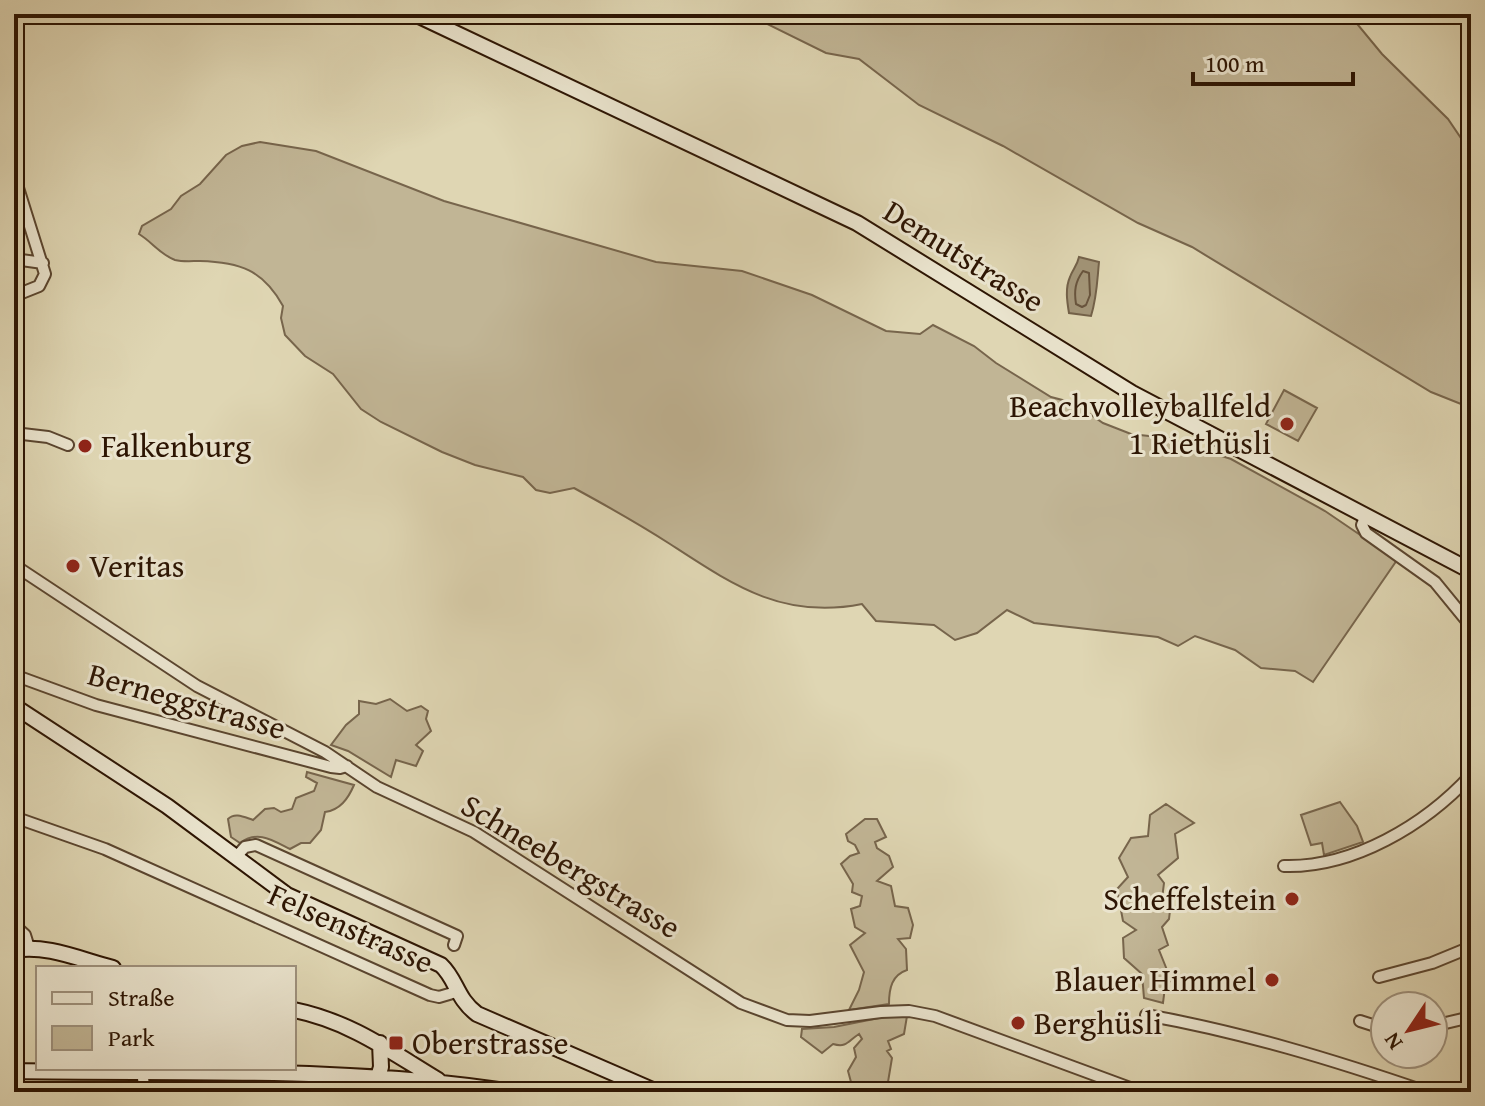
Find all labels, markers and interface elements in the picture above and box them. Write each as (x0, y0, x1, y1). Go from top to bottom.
scale bar (1193, 36, 1353, 86)
text: 100 m (1205, 46, 1265, 81)
street label: Demutstrasse (875, 188, 1054, 324)
place label: Beachvolleyballfeld 1 Riethüsli (1010, 382, 1271, 466)
marker: Beachvolleyballfeld 1 Riethüsli (1278, 415, 1296, 433)
place label: Falkenburg (101, 422, 251, 469)
marker: Falkenburg (76, 437, 94, 455)
place label: Veritas (89, 542, 184, 589)
marker: Veritas (64, 557, 82, 575)
street label: Berneggstrasse (83, 650, 291, 751)
street label: Schneebergstrasse (453, 781, 690, 950)
street label: Felsenstrasse (261, 870, 441, 985)
place label: Scheffelstein (1103, 875, 1276, 922)
marker: Scheffelstein (1283, 890, 1301, 908)
place label: Blauer Himmel (1055, 956, 1256, 1003)
legend (36, 966, 296, 1070)
marker: Blauer Himmel (1263, 971, 1281, 989)
text: Straße (108, 980, 175, 1015)
north arrow (1369, 990, 1449, 1070)
place label: Berghüsli (1034, 999, 1162, 1046)
marker: Berghüsli (1009, 1014, 1027, 1032)
place label: Oberstrasse (412, 1019, 569, 1066)
text: Park (108, 1020, 155, 1055)
text: N (1375, 1026, 1410, 1057)
marker: Oberstrasse (387, 1034, 405, 1052)

